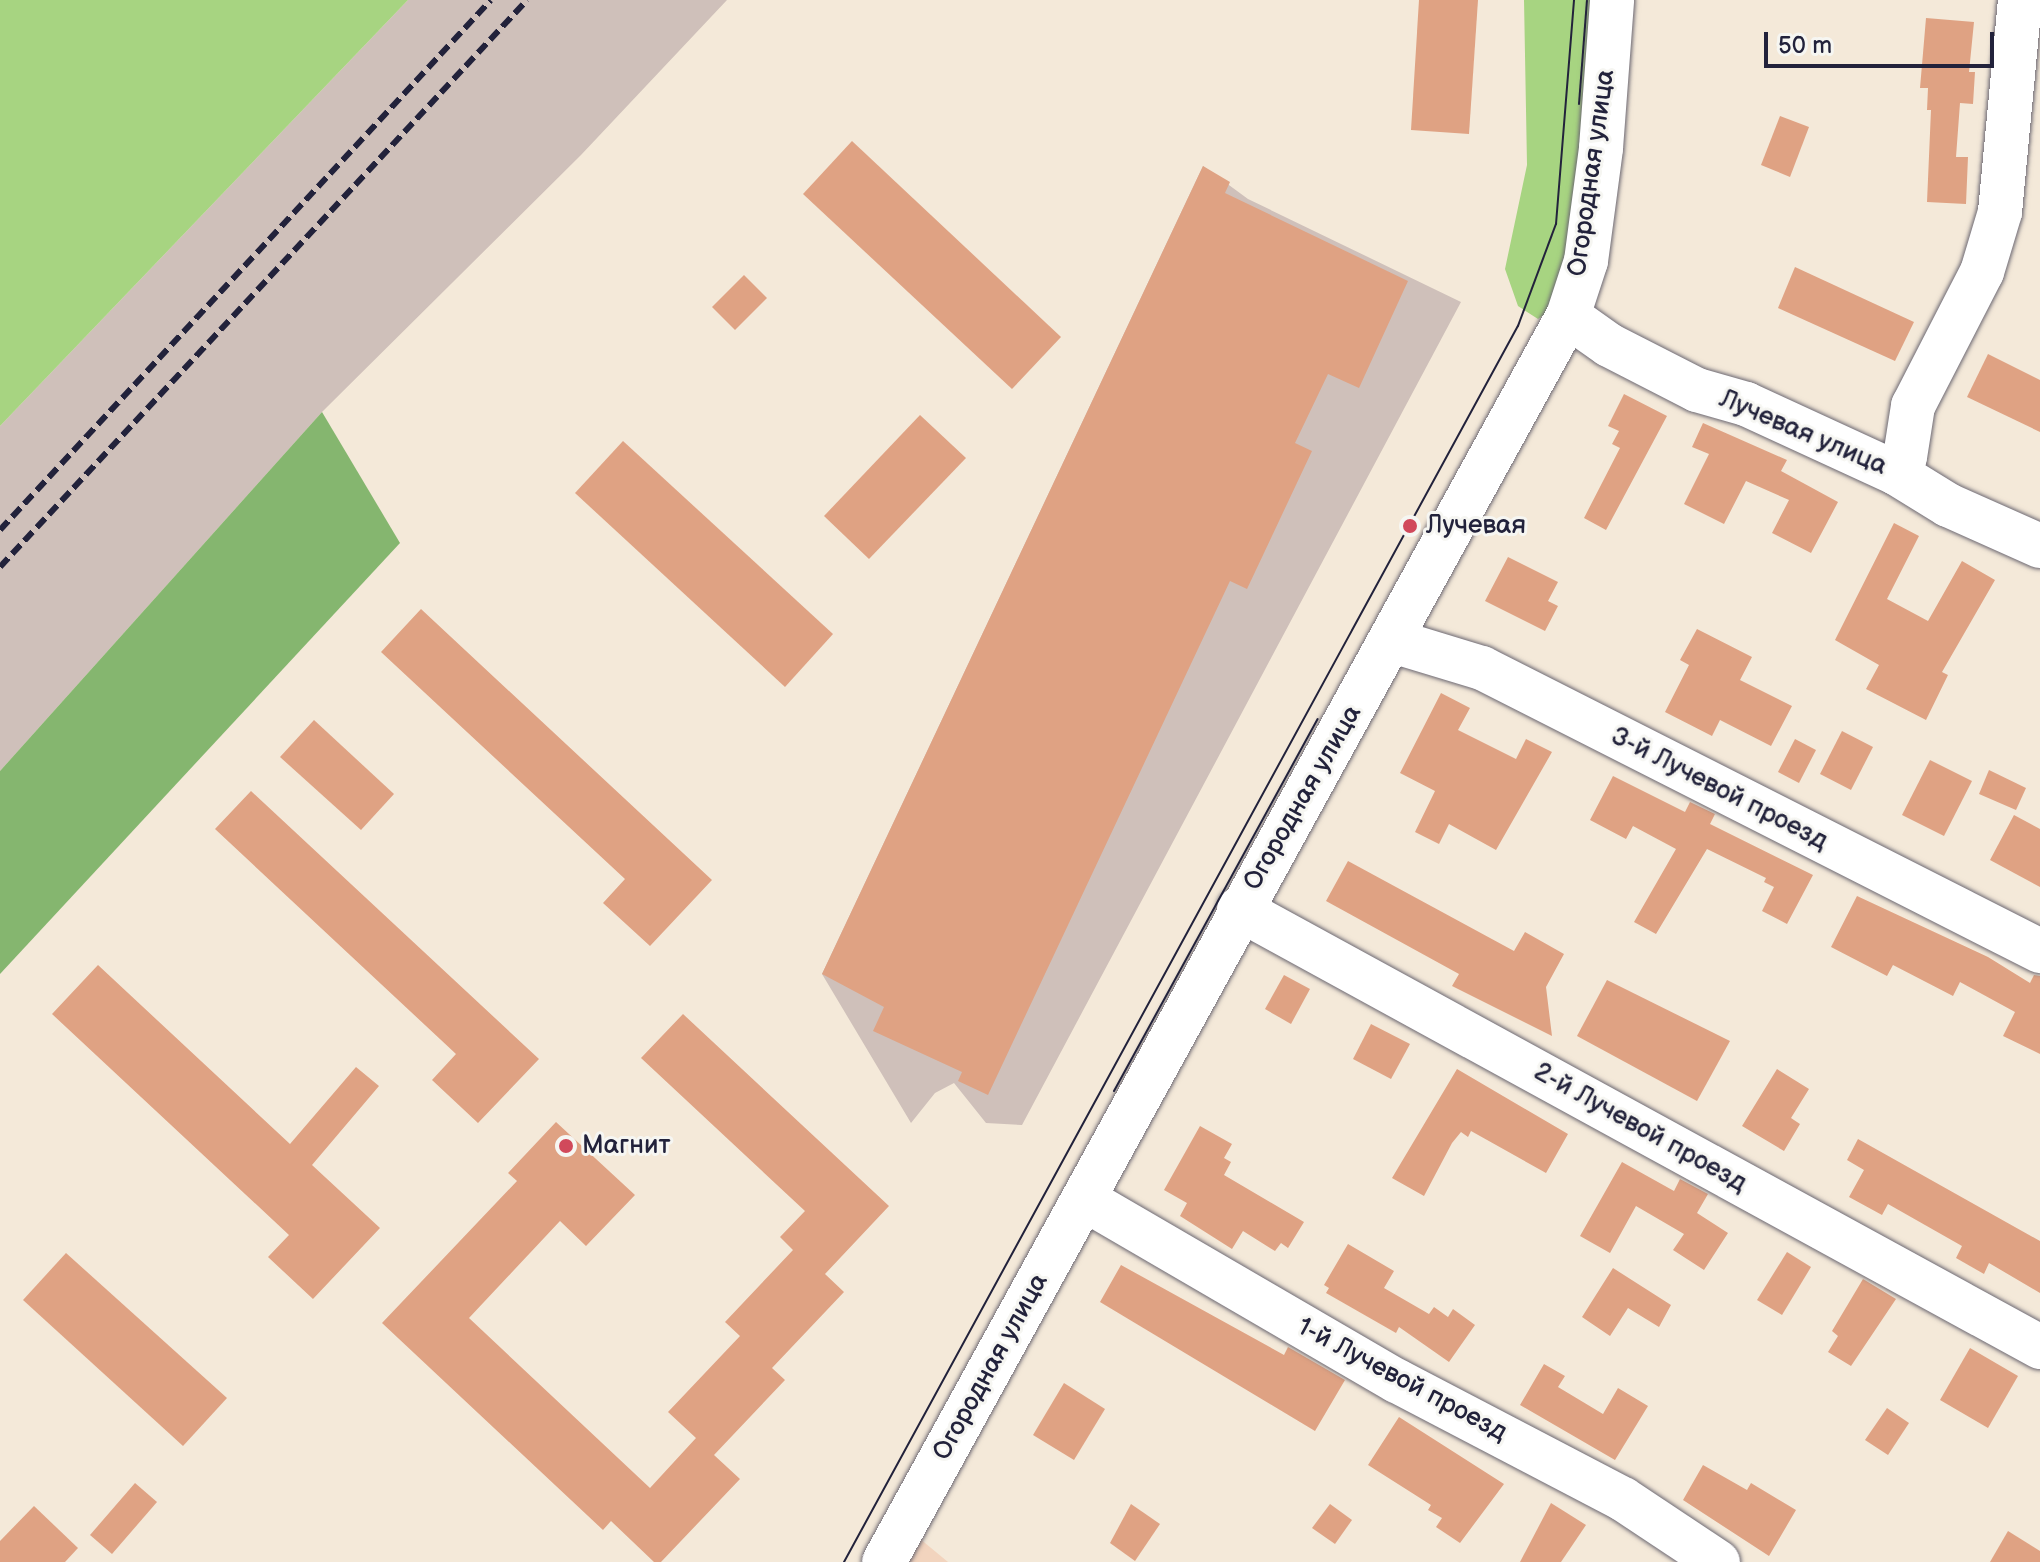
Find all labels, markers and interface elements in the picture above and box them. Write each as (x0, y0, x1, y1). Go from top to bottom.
scale bar (1768, 16, 1998, 66)
text: 50 m (1778, 31, 1832, 60)
street label: Огородная улица (1562, 68, 1622, 278)
street label: Лучевая улица (1715, 384, 1891, 482)
place label: Лучевая (1426, 510, 1526, 542)
marker: Лучевая (1401, 517, 1419, 535)
street label: Огородная улица (1237, 700, 1369, 896)
street label: 3-й Лучевой проезд (1605, 721, 1833, 857)
street label: 2-й Лучевой проезд (1528, 1057, 1752, 1199)
place label: Магнит (582, 1130, 671, 1162)
marker: Магнит (557, 1137, 575, 1155)
street label: Огородная улица (927, 1268, 1055, 1466)
street label: 1-й Лучевой проезд (1292, 1312, 1512, 1448)

